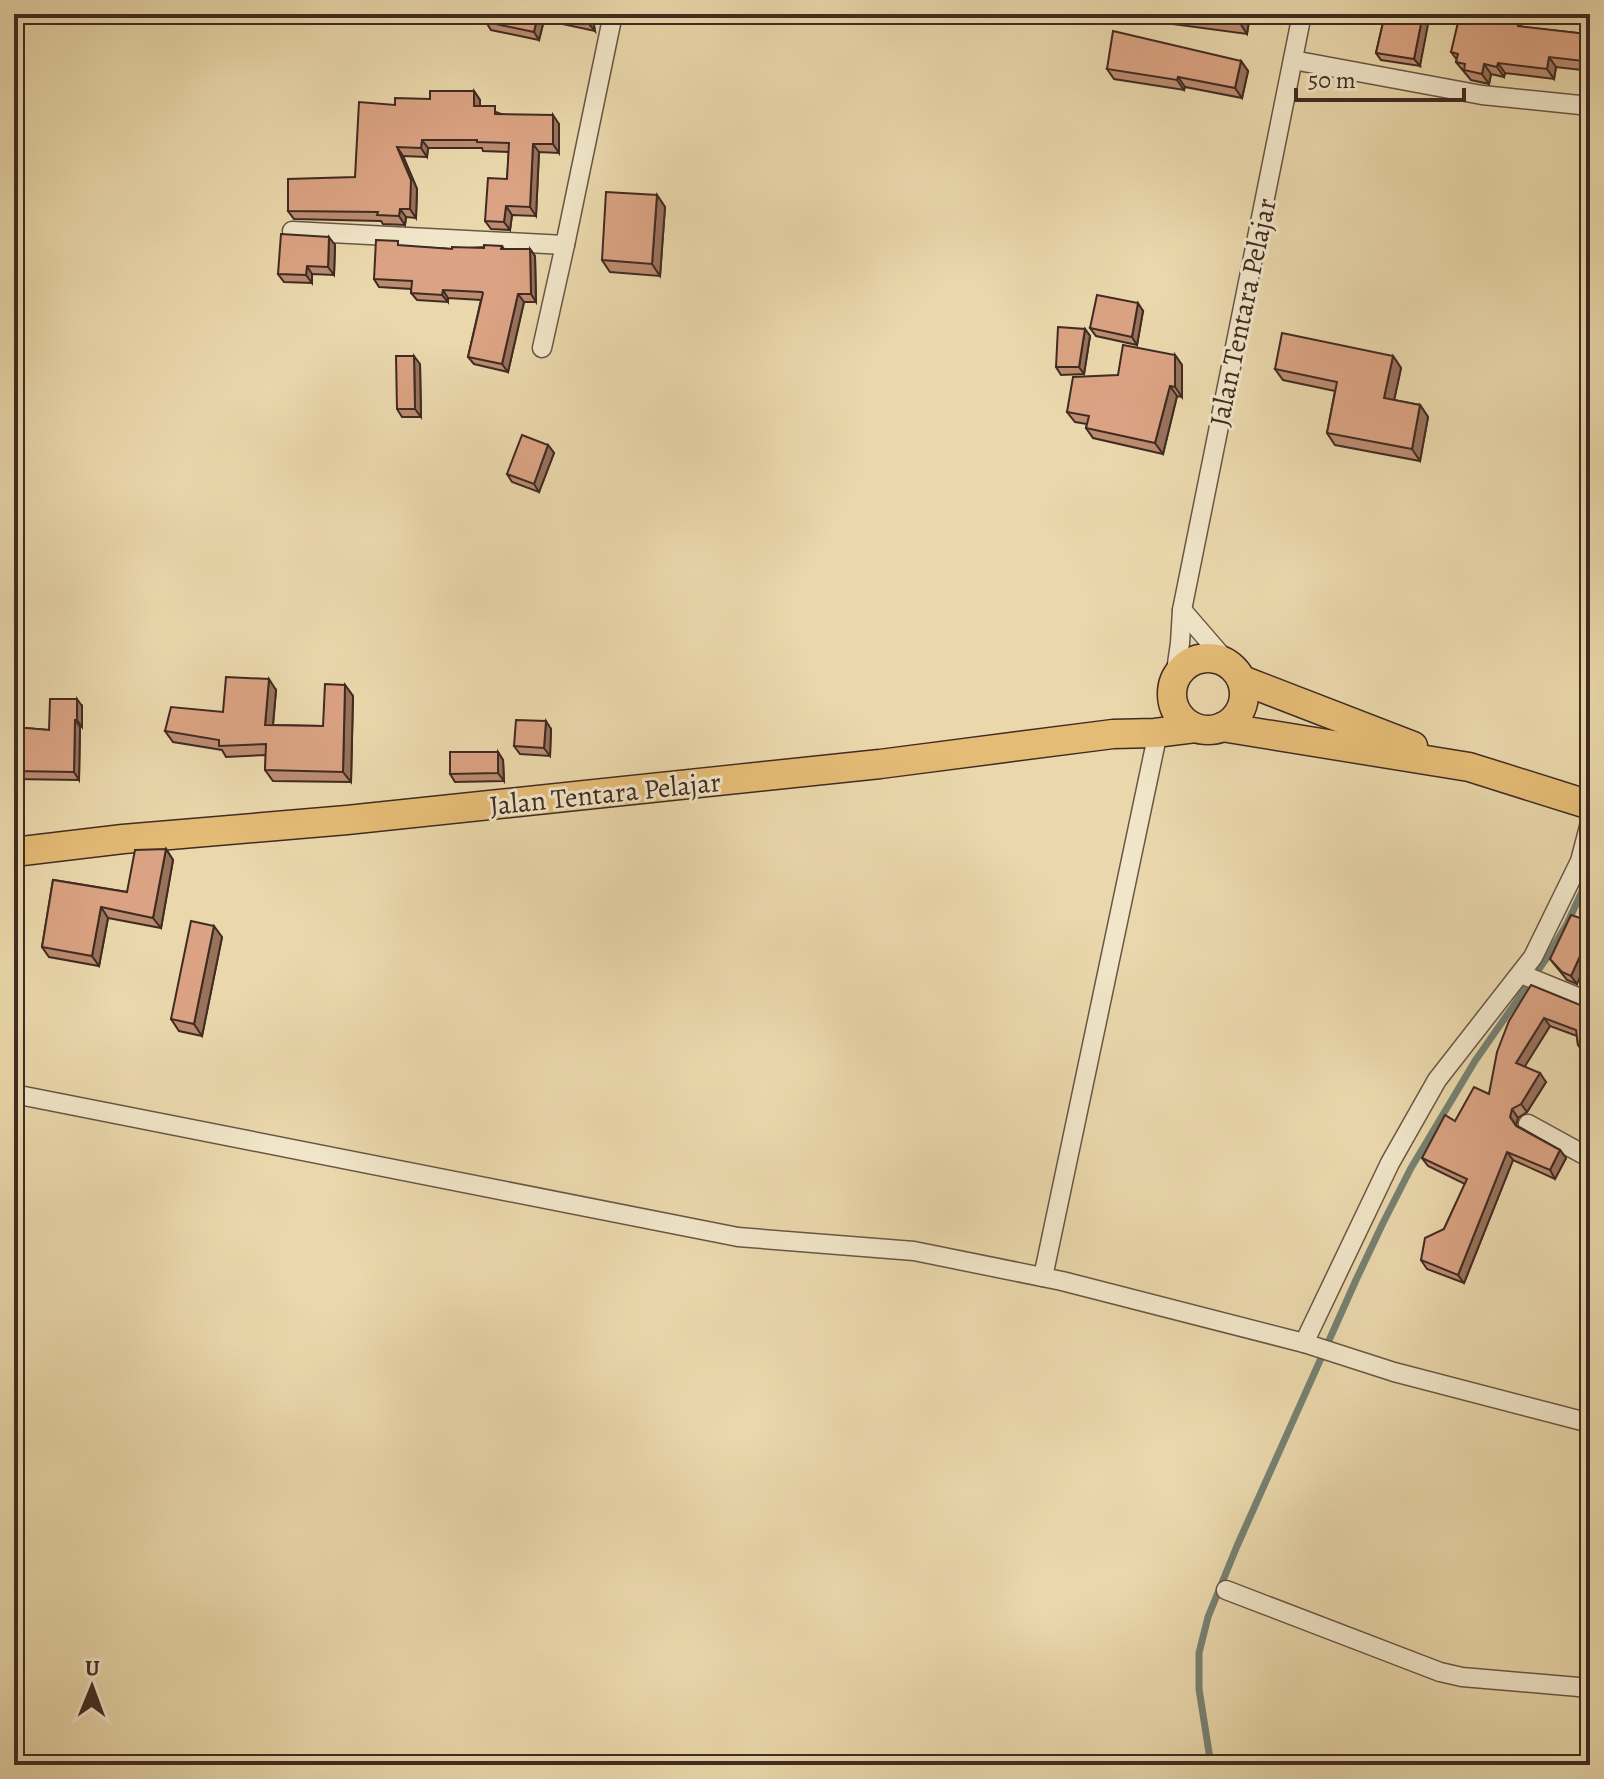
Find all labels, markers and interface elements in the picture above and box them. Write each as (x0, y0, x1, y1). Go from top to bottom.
scale bar (1296, 52, 1464, 102)
text: 50 m (1308, 64, 1356, 96)
street label: Jalan Tentara Pelajar (1200, 194, 1286, 430)
street label: Jalan Tentara Pelajar (488, 763, 723, 825)
north arrow (52, 1647, 132, 1727)
text: U (85, 1653, 100, 1683)

